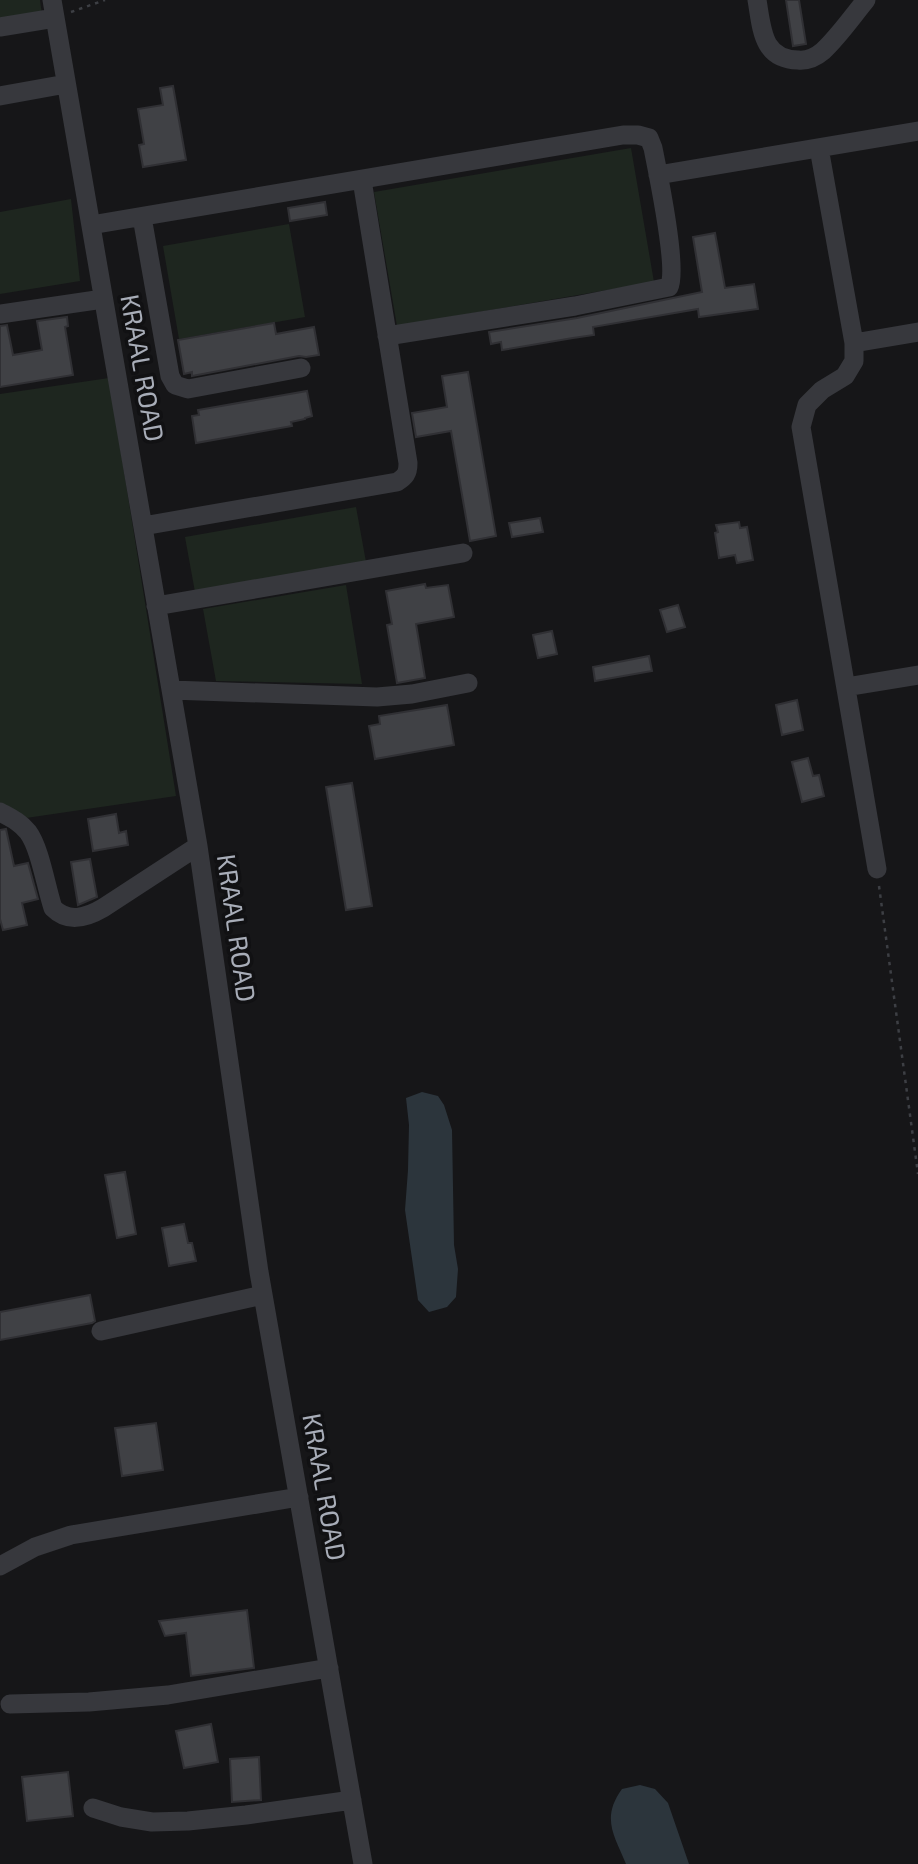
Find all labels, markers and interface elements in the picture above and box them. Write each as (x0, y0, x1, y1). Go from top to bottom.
street label: KRAAL ROAD (115, 292, 172, 444)
street label: KRAAL ROAD (212, 852, 263, 1004)
street label: KRAAL ROAD (297, 1411, 354, 1563)

